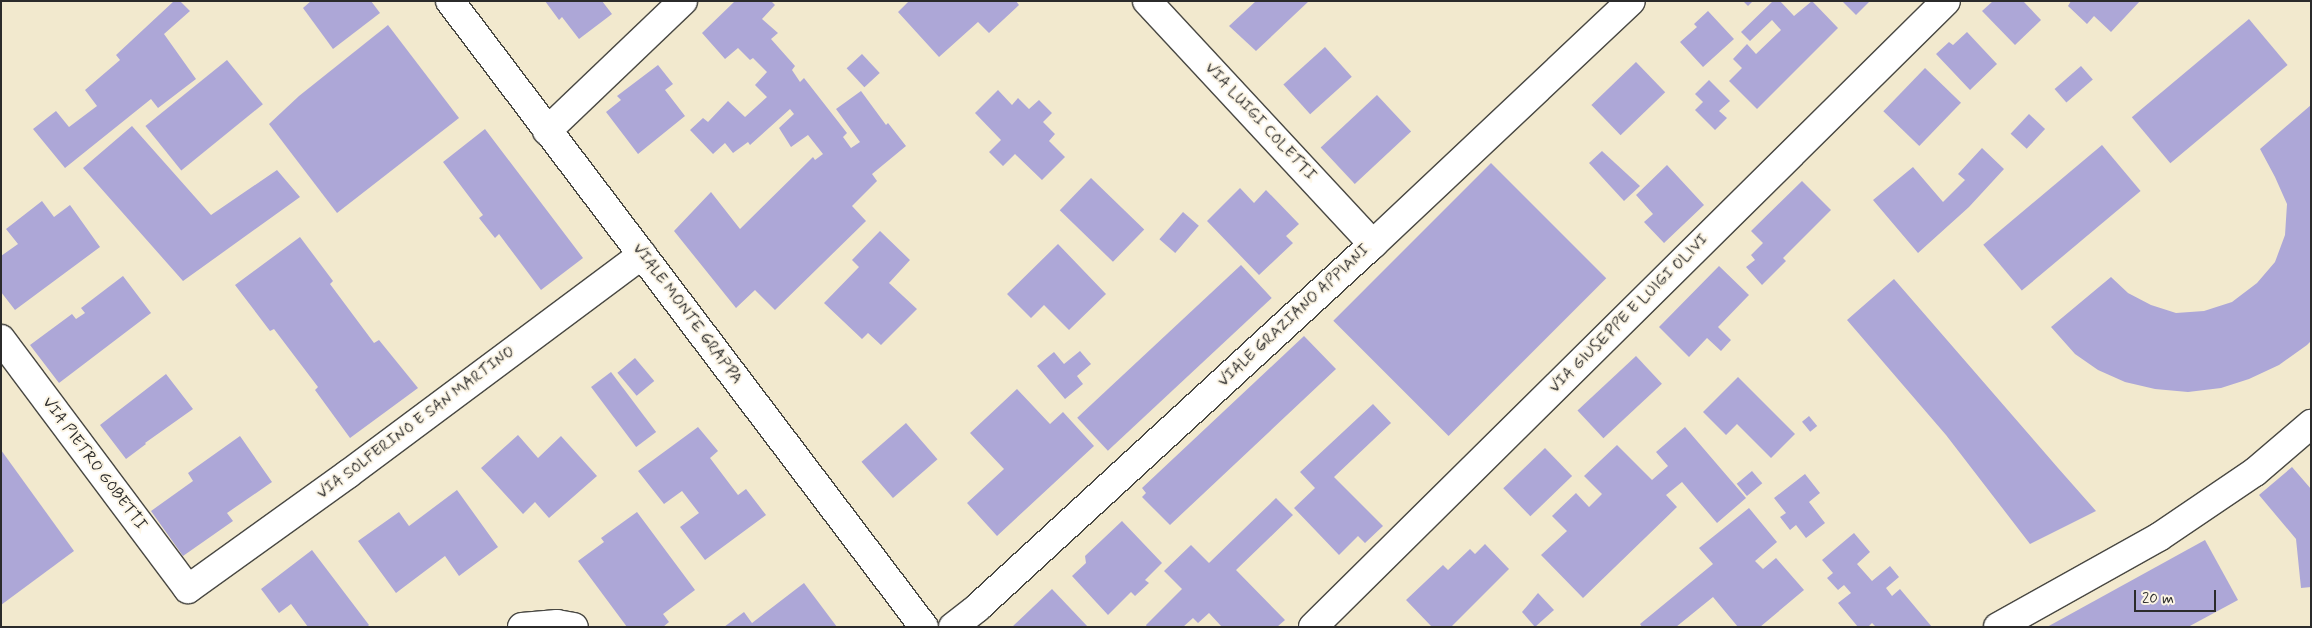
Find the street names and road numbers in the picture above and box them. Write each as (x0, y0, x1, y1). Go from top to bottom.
street label: VIA LUIGI COLETTI (1202, 61, 1318, 183)
street label: VIA GIUSEPPE E LUIGI OLIVI (1544, 229, 1714, 399)
street label: VIALE GRAZIANO APPIANI (1212, 239, 1376, 393)
street label: VIALE MONTE GRAPPA (628, 240, 746, 388)
street label: VIA SOLFERINO E SAN MARTINO (313, 342, 519, 504)
street label: VIA PIETRO GOBETTI (37, 392, 151, 536)

